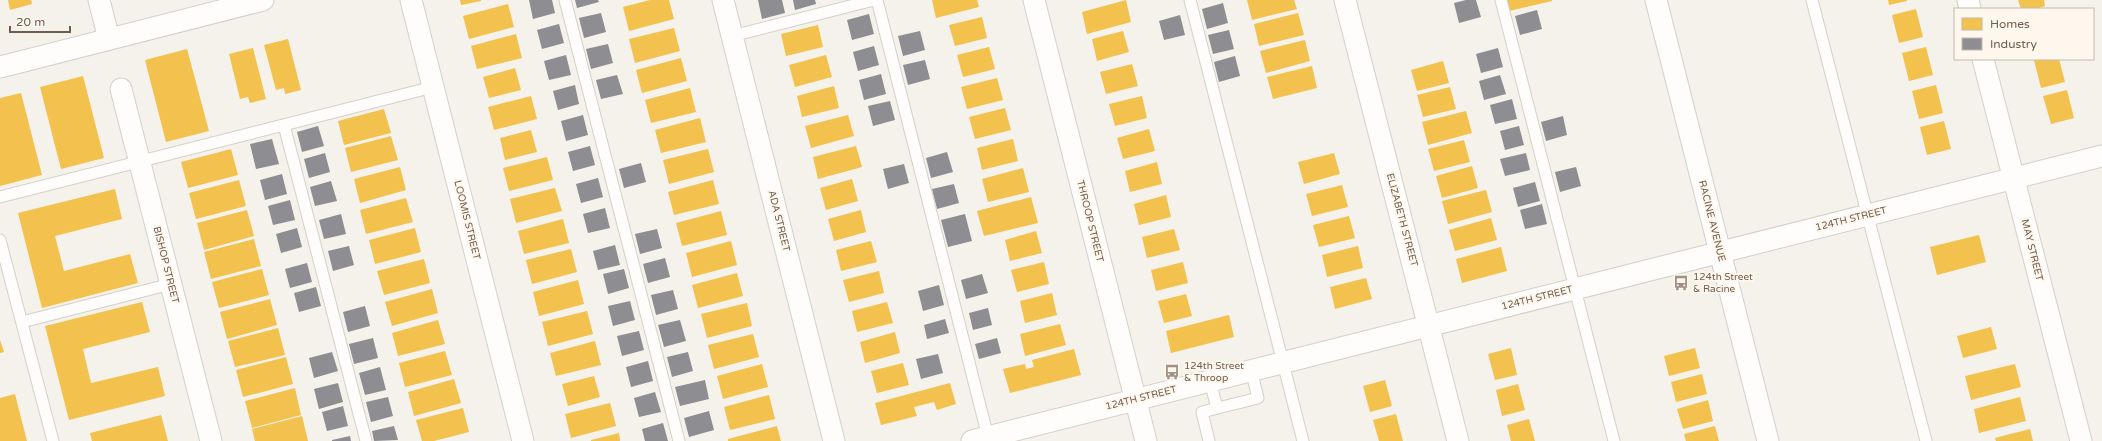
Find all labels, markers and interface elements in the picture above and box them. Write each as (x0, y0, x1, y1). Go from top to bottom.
scale bar (10, 8, 70, 34)
legend (1954, 8, 2094, 60)
text: 20 m (16, 15, 45, 29)
text: Homes (1990, 17, 2030, 31)
text: Industry (1990, 37, 2037, 51)
street label: ELIZABETH STREET (1384, 172, 1420, 268)
street label: LOOMIS STREET (451, 179, 483, 261)
street label: THROOP STREET (1074, 179, 1106, 263)
street label: RACINE AVENUE (1696, 179, 1728, 263)
street label: ADA STREET (766, 189, 792, 253)
street label: 124TH STREET (1814, 204, 1888, 234)
street label: MAY STREET (2019, 218, 2045, 282)
street label: BISHOP STREET (151, 225, 181, 305)
place label: 124th Street & Racine (1693, 271, 1753, 295)
bus stop icon: 124th Street & Racine (1672, 274, 1690, 292)
street label: 124TH STREET (1500, 283, 1574, 313)
place label: 124th Street & Throop (1184, 360, 1244, 384)
bus stop icon: 124th Street & Throop (1163, 363, 1181, 381)
street label: 124TH STREET (1104, 383, 1178, 413)

